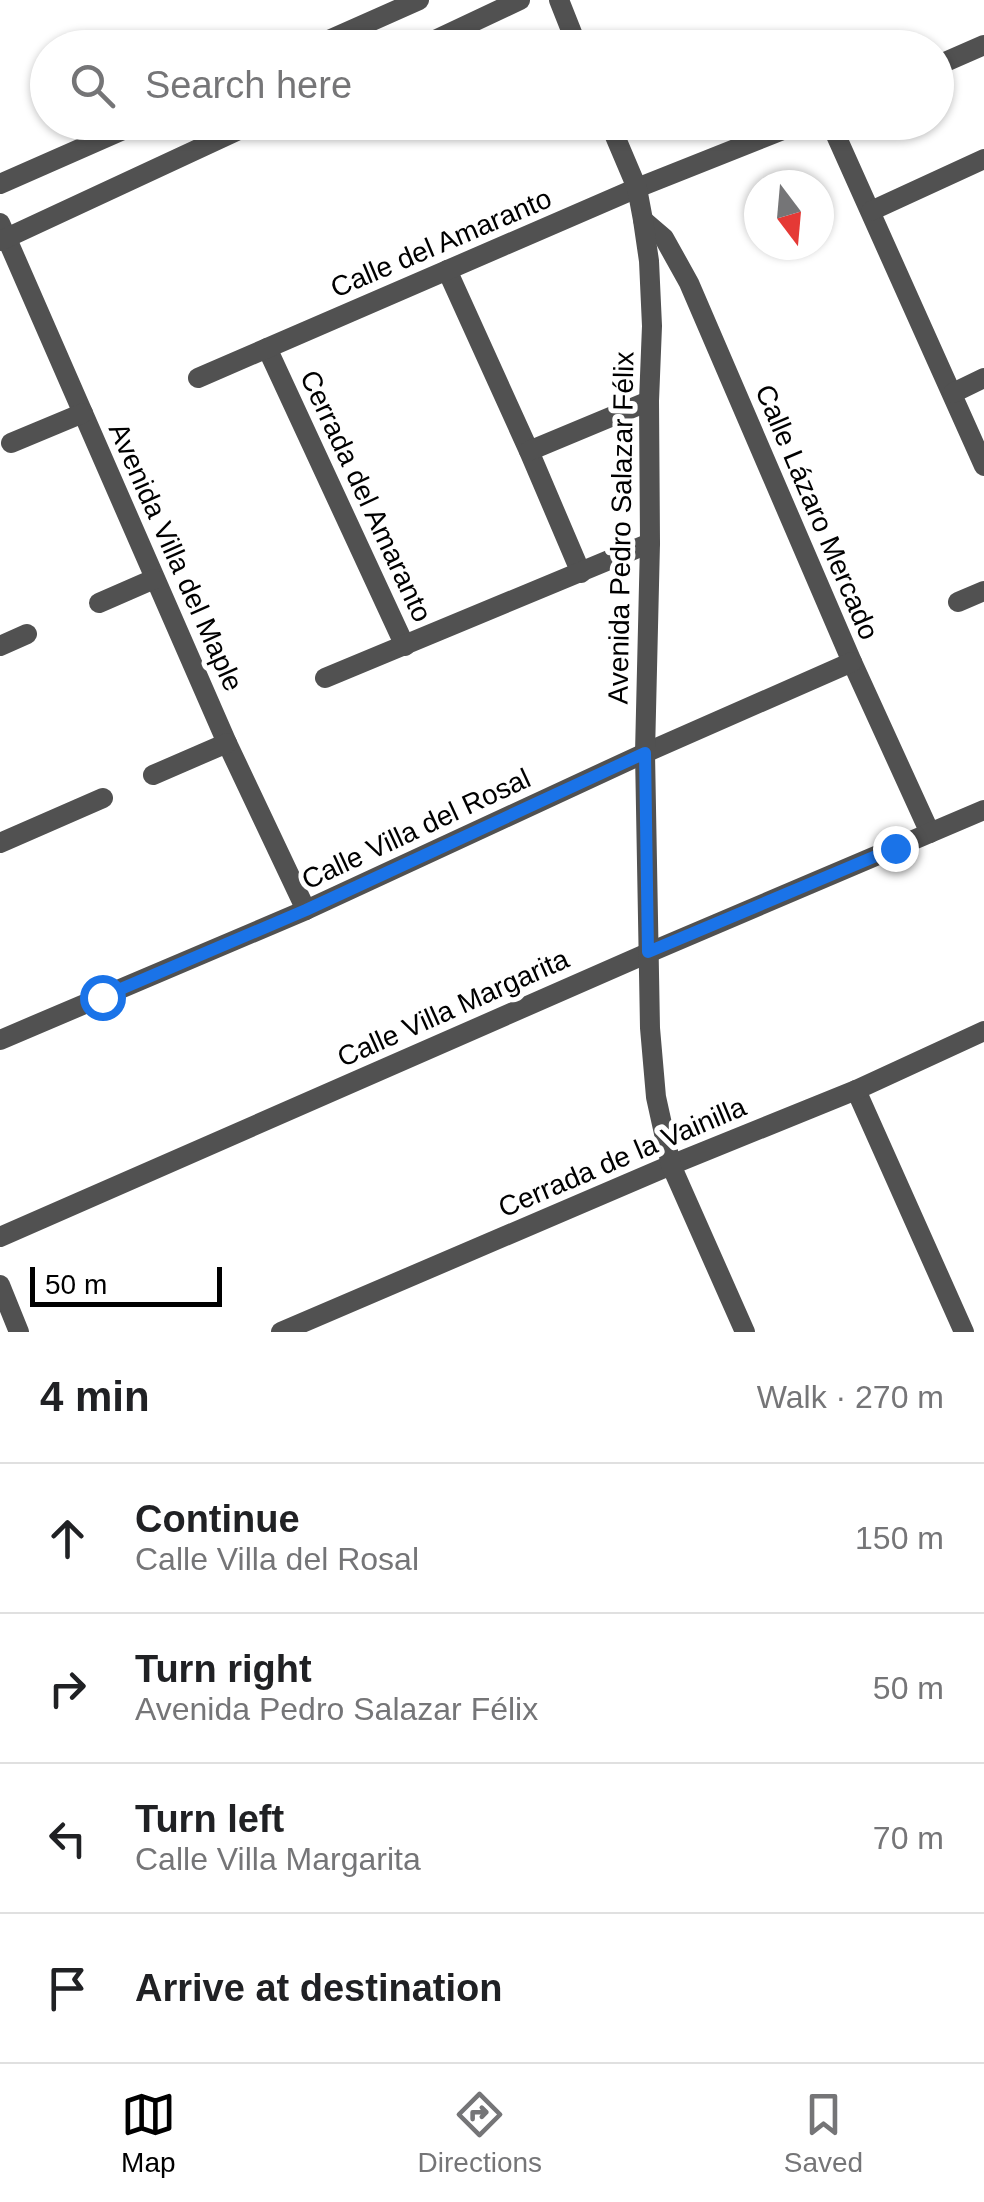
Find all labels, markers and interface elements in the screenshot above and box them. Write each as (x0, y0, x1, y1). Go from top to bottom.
search box (30, 30, 954, 140)
icon: search (65, 58, 120, 113)
text: Search here (145, 64, 352, 106)
north arrow (744, 170, 834, 260)
street label: Calle del Amaranto (326, 183, 556, 303)
street label: Avenida Pedro Salazar Félix (602, 351, 640, 705)
street label: Cerrada del Amaranto (294, 365, 438, 627)
street label: Calle Lázaro Mercado (749, 380, 885, 644)
street label: Avenida Villa del Maple (103, 418, 249, 696)
street label: Calle Villa del Rosal (297, 762, 535, 896)
route end (873, 826, 919, 872)
street label: Calle Villa Margarita (332, 943, 574, 1073)
route start (80, 975, 126, 1021)
street label: Cerrada de la Vainilla (494, 1091, 751, 1223)
scale bar (30, 1262, 222, 1306)
text: 50 m (45, 1269, 107, 1300)
text: 4 min (40, 1373, 150, 1420)
text: Walk · 270 m (757, 1379, 944, 1415)
text: Continue (135, 1498, 300, 1540)
icon: ahead (40, 1511, 95, 1566)
text: 150 m (855, 1520, 944, 1556)
text: Calle Villa del Rosal (135, 1541, 419, 1577)
text: Turn right (135, 1648, 312, 1690)
icon: right (40, 1661, 95, 1716)
text: 50 m (873, 1670, 944, 1706)
text: Avenida Pedro Salazar Félix (135, 1691, 538, 1727)
text: Turn left (135, 1798, 284, 1840)
icon: left (40, 1811, 95, 1866)
text: 70 m (873, 1820, 944, 1856)
text: Calle Villa Margarita (135, 1841, 421, 1877)
icon: arrive (40, 1961, 95, 2016)
text: Arrive at destination (135, 1967, 502, 2009)
tab: Map (121, 2087, 176, 2179)
tab: Directions (418, 2087, 542, 2179)
tab: Saved (784, 2087, 863, 2179)

